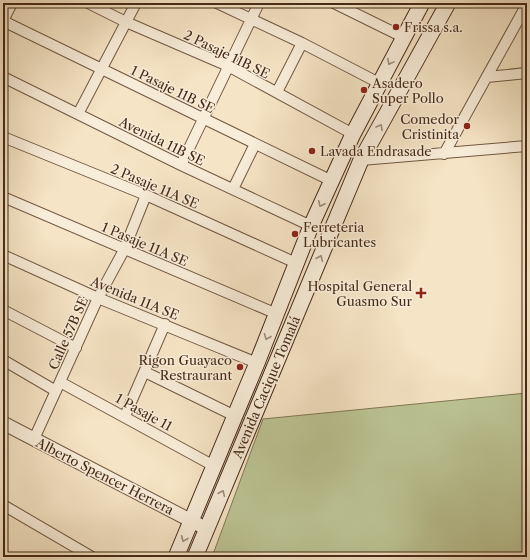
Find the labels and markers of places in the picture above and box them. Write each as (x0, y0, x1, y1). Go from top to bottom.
place label: Frissa s.a. (404, 19, 463, 35)
marker: Frissa s.a. (391, 22, 401, 32)
place label: Asadero Super Pollo (371, 75, 444, 106)
marker: Asadero Super Pollo (359, 85, 369, 95)
place label: Comedor Cristinita (400, 111, 460, 142)
marker: Comedor Cristinita (462, 121, 472, 131)
place label: Lavada Endrasade (320, 143, 432, 159)
marker: Lavada Endrasade (307, 146, 317, 156)
place label: Ferreteria Lubricantes (303, 219, 376, 250)
marker: Ferreteria Lubricantes (290, 229, 300, 239)
place label: Hospital General Guasmo Sur (307, 278, 413, 309)
marker: Hospital General Guasmo Sur (415, 287, 427, 299)
place label: Rigon Guayaco Restraurant (139, 352, 232, 383)
marker: Rigon Guayaco Restraurant (235, 362, 245, 372)

